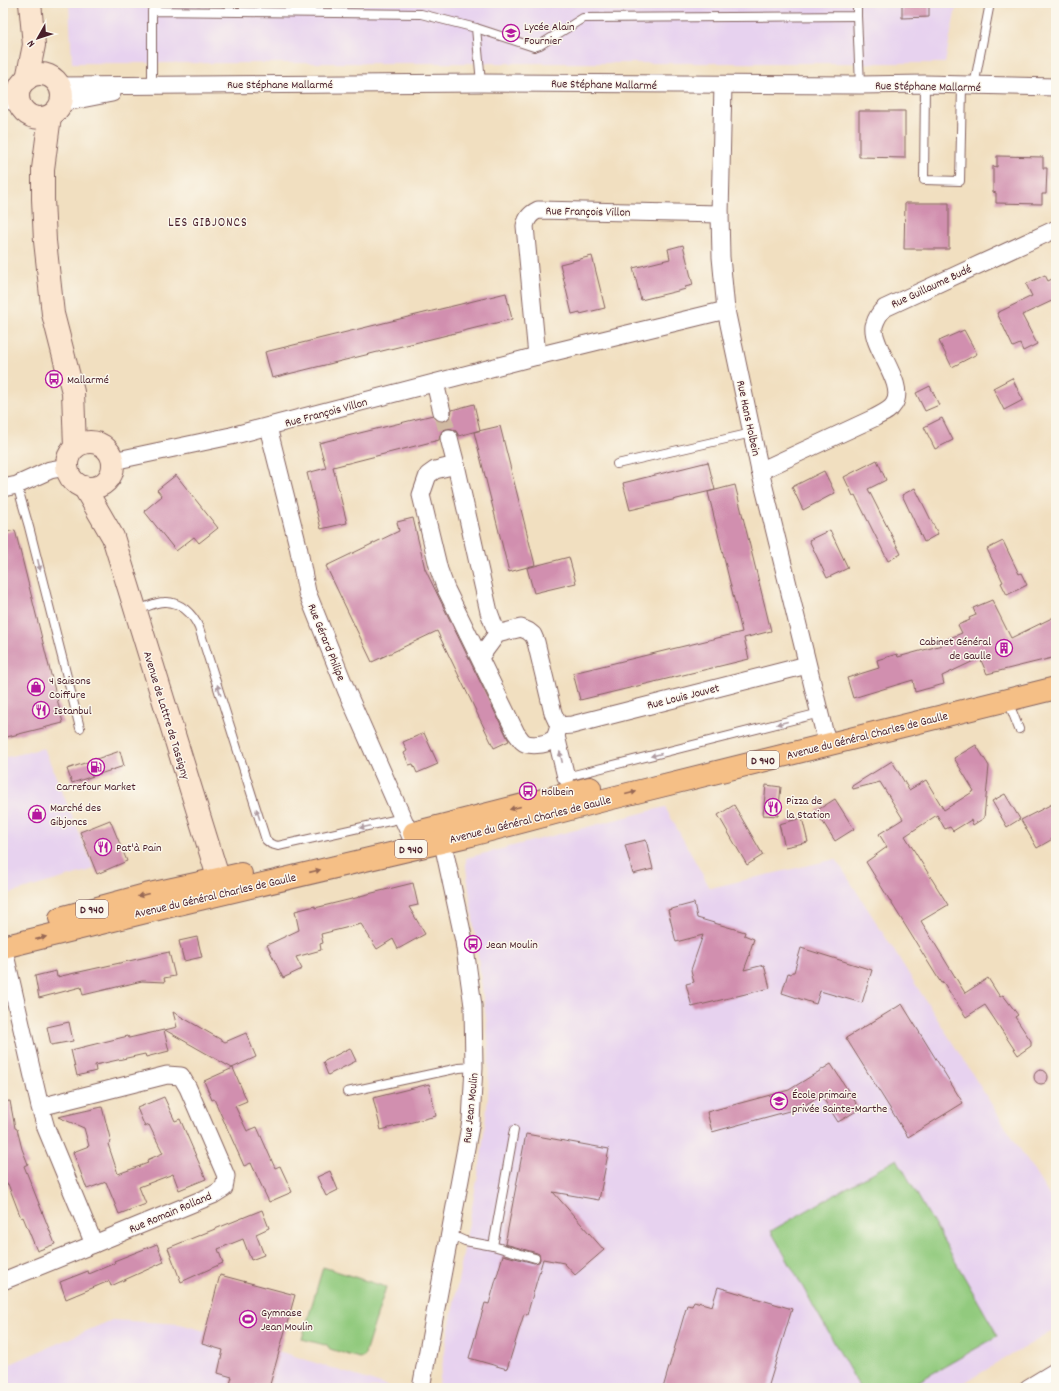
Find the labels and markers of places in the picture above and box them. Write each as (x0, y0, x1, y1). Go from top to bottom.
place label: Lycée Alain Fournier (524, 19, 575, 50)
school or university icon: Lycée Alain Fournier (501, 23, 521, 43)
bus stop icon: Mallarmé (44, 369, 64, 389)
place label: Mallarmé (67, 372, 109, 389)
place label: Cabinet Général de Gaulle (919, 634, 991, 665)
building icon: Cabinet Général de Gaulle (994, 638, 1014, 658)
place label: 4 Saisons Coiffure (49, 673, 91, 704)
shop icon: 4 Saisons Coiffure (26, 677, 46, 697)
restaurant icon: Istanbul (31, 700, 51, 720)
place label: Istanbul (54, 703, 92, 720)
fuel station icon: Carrefour Market (86, 757, 106, 777)
place label: Carrefour Market (56, 779, 136, 796)
bus stop icon: Holbein (518, 781, 538, 801)
place label: Holbein (541, 784, 574, 801)
place label: Pizza de la Station (786, 793, 831, 824)
restaurant icon: Pizza de la Station (763, 797, 783, 817)
place label: Marché des Gibjoncs (50, 800, 101, 831)
shop icon: Marché des Gibjoncs (27, 804, 47, 824)
restaurant icon: Pat'à Pain (93, 837, 113, 857)
place label: Pat'à Pain (116, 840, 162, 857)
bus stop icon: Jean Moulin (463, 934, 483, 954)
place label: Jean Moulin (486, 937, 538, 954)
place label: École primaire privée Sainte-Marthe (792, 1087, 887, 1118)
school or university icon: École primaire privée Sainte-Marthe (769, 1091, 789, 1111)
place label: Gymnase Jean Moulin (261, 1305, 313, 1336)
sports icon: Gymnase Jean Moulin (238, 1309, 258, 1329)

